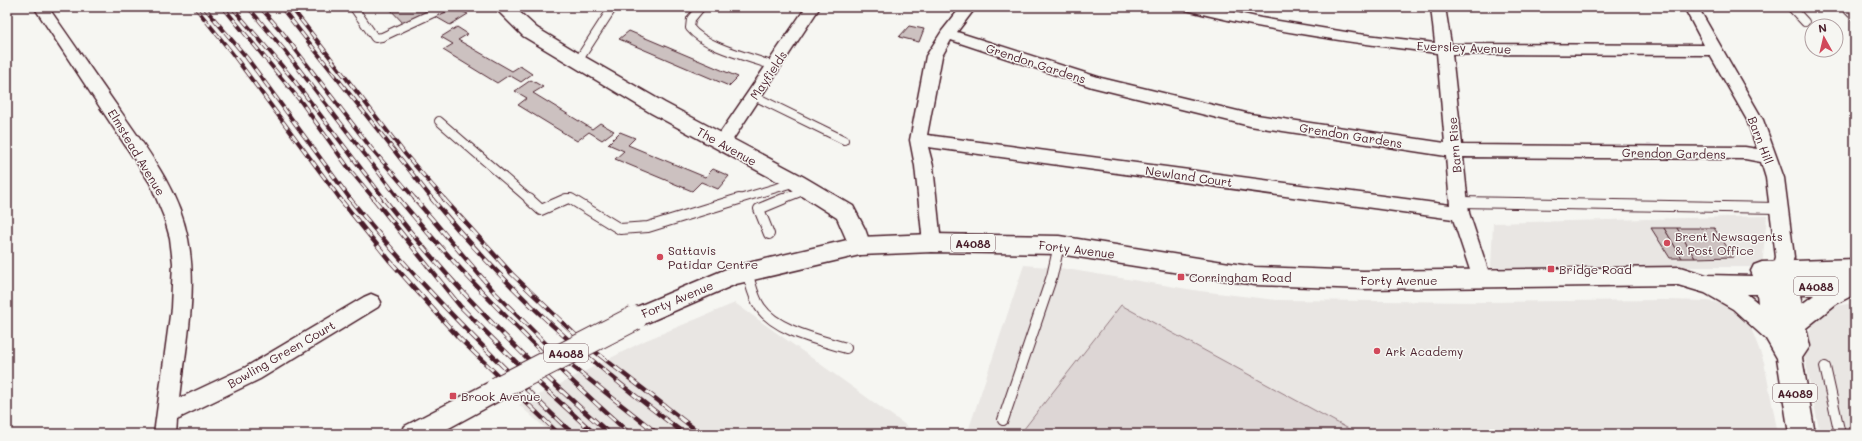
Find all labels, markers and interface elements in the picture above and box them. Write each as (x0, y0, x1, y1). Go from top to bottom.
north arrow (1804, 18, 1844, 58)
text: N (1817, 20, 1828, 36)
street label: Eversley Avenue (1416, 37, 1512, 57)
street label: Grendon Gardens (984, 39, 1088, 87)
street label: Mayfields (746, 47, 790, 102)
street label: Elmstead Avenue (105, 106, 169, 198)
street label: Barn Hill (1745, 114, 1777, 166)
street label: Barn Rise (1444, 116, 1464, 174)
street label: Grendon Gardens (1298, 119, 1404, 151)
street label: The Avenue (694, 123, 760, 169)
street label: Grendon Gardens (1622, 144, 1726, 162)
street label: Newland Court (1144, 162, 1234, 190)
place label: Brent Newsagents & Post Office (1675, 228, 1783, 258)
road number: A4088 (951, 234, 995, 252)
street label: Forty Avenue (1038, 236, 1116, 262)
marker: Brent Newsagents & Post Office (1662, 238, 1672, 248)
place label: Sattavis Patidar Centre (668, 242, 758, 272)
marker: Sattavis Patidar Centre (655, 252, 665, 262)
place label: Bridge Road (1559, 261, 1632, 277)
marker: Bridge Road (1546, 264, 1556, 274)
place label: Corringham Road (1189, 269, 1292, 285)
marker: Corringham Road (1176, 272, 1186, 282)
street label: Forty Avenue (1361, 272, 1437, 288)
street label: Forty Avenue (639, 277, 715, 321)
road number: A4088 (1794, 277, 1838, 295)
street label: Bowling Green Court (224, 317, 338, 391)
place label: Ark Academy (1385, 343, 1463, 359)
road number: A4088 (544, 344, 588, 362)
marker: Ark Academy (1372, 346, 1382, 356)
road number: A4089 (1773, 384, 1817, 402)
place label: Brook Avenue (461, 388, 540, 404)
marker: Brook Avenue (448, 391, 458, 401)

